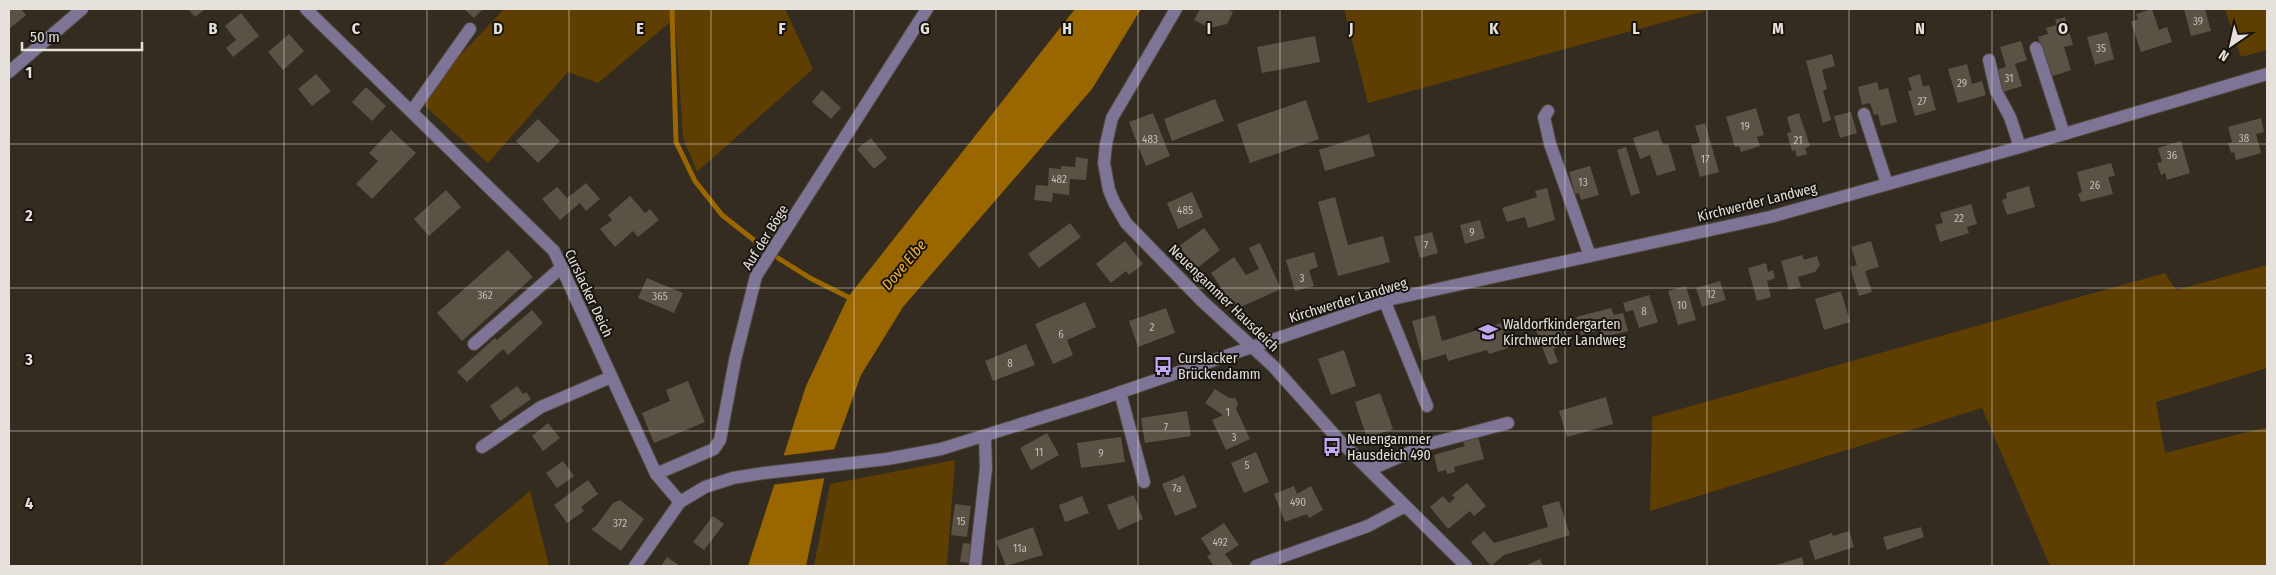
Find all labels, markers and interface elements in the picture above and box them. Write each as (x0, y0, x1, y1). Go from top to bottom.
house number: 39 (2193, 15, 2203, 28)
text: B (209, 19, 218, 38)
text: C (352, 19, 361, 38)
text: D (493, 19, 503, 38)
text: E (636, 19, 644, 38)
text: F (778, 19, 786, 38)
text: G (920, 19, 930, 38)
text: H (1062, 19, 1072, 38)
text: I (1207, 19, 1211, 38)
text: J (1348, 19, 1353, 38)
text: K (1489, 19, 1499, 38)
text: L (1632, 19, 1640, 38)
text: M (1772, 19, 1784, 38)
text: N (1915, 19, 1925, 38)
text: O (2058, 19, 2068, 38)
scale bar (22, 20, 142, 52)
north arrow (2206, 20, 2256, 70)
text: 50 m (30, 28, 60, 46)
house number: 35 (2096, 42, 2106, 55)
text: N (2216, 46, 2232, 65)
text: 1 (26, 63, 32, 82)
house number: 31 (2005, 72, 2014, 85)
house number: 29 (1957, 77, 1967, 90)
house number: 27 (1917, 95, 1927, 108)
house number: 19 (1740, 120, 1750, 133)
house number: 38 (2239, 132, 2250, 145)
house number: 483 (1142, 133, 1158, 146)
house number: 21 (1794, 134, 1802, 147)
house number: 36 (2167, 149, 2178, 162)
house number: 17 (1701, 153, 1710, 166)
house number: 482 (1051, 173, 1067, 186)
house number: 13 (1578, 176, 1588, 189)
street label: Kirchwerder Landweg (1696, 179, 1819, 226)
house number: 26 (2090, 179, 2101, 192)
street label: Auf der Böge (739, 202, 792, 273)
house number: 485 (1177, 204, 1193, 217)
text: 2 (24, 206, 33, 225)
house number: 22 (1954, 212, 1964, 225)
house number: 9 (1469, 226, 1475, 239)
water label: Dove Elbe (878, 236, 930, 294)
house number: 7 (1424, 239, 1429, 252)
street label: Neuengammer Hausdeich (1165, 241, 1282, 355)
street label: Curslacker Deich (561, 247, 616, 340)
house number: 3 (1300, 272, 1305, 285)
street label: Kirchwerder Landweg (1287, 274, 1410, 327)
house number: 12 (1706, 288, 1716, 301)
house number: 362 (477, 289, 493, 302)
house number: 365 (652, 290, 668, 303)
house number: 10 (1677, 299, 1687, 312)
house number: 8 (1641, 305, 1647, 318)
place label: Waldorfkindergarten Kirchwerder Landweg (1503, 316, 1626, 349)
house number: 2 (1150, 321, 1155, 334)
school or university icon: Waldorfkindergarten Kirchwerder Landweg (1477, 321, 1499, 343)
house number: 6 (1058, 328, 1064, 341)
text: 3 (24, 350, 33, 369)
place label: Curslacker Brückendamm (1178, 350, 1260, 383)
bus stop icon: Curslacker Brückendamm (1152, 355, 1174, 377)
house number: 8 (1007, 357, 1013, 370)
house number: 1 (1226, 406, 1230, 419)
house number: 7 (1164, 421, 1169, 434)
house number: 3 (1232, 431, 1237, 444)
place label: Neuengammer Hausdeich 490 (1347, 431, 1431, 464)
bus stop icon: Neuengammer Hausdeich 490 (1321, 436, 1343, 458)
house number: 11 (1035, 446, 1043, 459)
house number: 9 (1098, 447, 1104, 460)
house number: 5 (1244, 459, 1250, 472)
house number: 7a (1172, 482, 1182, 495)
text: 4 (25, 494, 33, 513)
house number: 490 (1290, 496, 1306, 509)
house number: 15 (956, 515, 966, 528)
house number: 372 (613, 517, 627, 530)
house number: 492 (1212, 536, 1228, 549)
house number: 11a (1013, 542, 1027, 555)

